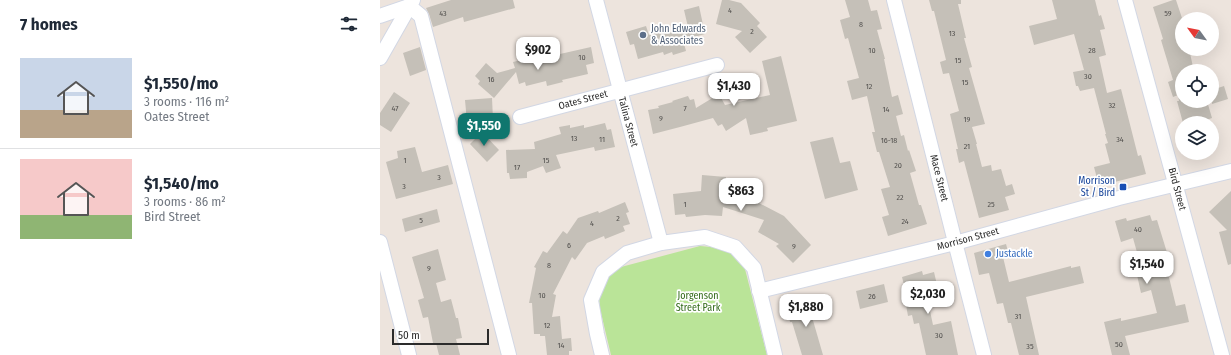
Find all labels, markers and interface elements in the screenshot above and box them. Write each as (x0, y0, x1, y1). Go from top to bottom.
house number: 4 (728, 6, 732, 15)
house number: 43 (439, 9, 447, 18)
house number: 59 (1164, 9, 1172, 18)
north arrow (1175, 12, 1219, 56)
map controls (1175, 12, 1219, 160)
icon: filters (338, 13, 360, 35)
text: 7 homes (20, 14, 78, 35)
house number: 8 (859, 20, 863, 29)
place label: John Edwards & Associates (651, 23, 706, 47)
house number: 2 (750, 27, 754, 36)
house number: 13 (949, 29, 956, 38)
marker: John Edwards & Associates (638, 30, 648, 40)
pin: $902 (514, 37, 562, 71)
text: $902 (525, 42, 551, 57)
house number: 10 (868, 46, 876, 55)
house number: 28 (1088, 46, 1096, 55)
house number: 10 (578, 53, 586, 62)
house number: 15 (955, 56, 962, 65)
button: locate (1175, 64, 1219, 108)
house number: 30 (1084, 72, 1092, 81)
text: $1,550/mo (144, 73, 218, 94)
pin: $1,430 (701, 73, 767, 107)
icon: home (52, 74, 100, 122)
house number: 16 (487, 75, 495, 84)
text: $1,430 (717, 78, 751, 93)
house number: 15 (962, 78, 969, 87)
house number: 12 (866, 82, 873, 91)
street label: Oates Street (557, 88, 610, 112)
text: 3 rooms · 116 m² (144, 94, 229, 109)
street label: Talina Street (616, 96, 641, 149)
house number: 32 (1108, 101, 1116, 110)
house number: 47 (392, 104, 399, 113)
house number: 7 (683, 104, 687, 113)
house number: 14 (883, 105, 890, 114)
text: Oates Street (144, 109, 209, 124)
pin: $1,550 (451, 113, 517, 147)
house number: 9 (659, 114, 663, 123)
house number: 19 (963, 115, 971, 124)
button: layers (1175, 116, 1219, 160)
text: $1,550 (467, 118, 501, 133)
house number: 13 (571, 134, 578, 143)
house number: 11 (599, 135, 605, 144)
house number: 34 (1116, 135, 1124, 144)
house number: 16-18 (881, 136, 897, 145)
house number: 21 (964, 142, 970, 151)
street label: Mace Street (927, 153, 951, 203)
house number: 1 (403, 156, 407, 165)
house number: 15 (543, 156, 550, 165)
house number: 20 (894, 161, 902, 170)
house number: 17 (514, 163, 521, 172)
street label: Bird Street (1166, 166, 1189, 212)
text: $1,540/mo (144, 173, 219, 194)
house number: 3 (437, 173, 441, 182)
icon: home (52, 175, 100, 223)
place label: Morrison St / Bird (1078, 175, 1115, 199)
pin: $863 (717, 178, 765, 212)
house number: 3 (402, 182, 406, 191)
marker: Morrison St / Bird (1118, 182, 1128, 192)
text: $863 (728, 183, 754, 198)
house number: 22 (896, 193, 904, 202)
text: 3 rooms · 86 m² (144, 194, 226, 209)
house number: 1 (683, 200, 687, 209)
house number: 25 (987, 200, 995, 209)
text: Bird Street (144, 209, 201, 224)
house number: 2 (616, 214, 620, 223)
house number: 5 (419, 216, 423, 225)
house number: 24 (901, 217, 909, 226)
house number: 4 (590, 219, 594, 228)
street label: Morrison Street (936, 225, 1001, 253)
house number: 40 (1134, 225, 1142, 234)
house number: 6 (567, 241, 571, 250)
house number: 9 (792, 242, 796, 251)
place label: Justackle (996, 248, 1033, 260)
marker: Justackle (983, 249, 993, 259)
pin: $1,540 (1114, 251, 1180, 285)
text: $1,540 (1130, 256, 1164, 271)
house number: 8 (547, 261, 551, 270)
house number: 9 (427, 264, 431, 273)
pin: $2,030 (895, 281, 961, 315)
text: $2,030 (910, 286, 946, 301)
park label: Jorgenson Street Park (676, 290, 721, 314)
house number: 10 (538, 291, 546, 300)
house number: 26 (868, 292, 876, 301)
pin: $1,880 (773, 294, 839, 328)
text: $1,880 (788, 299, 824, 314)
house number: 31 (1015, 312, 1021, 321)
house number: 12 (544, 321, 551, 330)
scale bar (392, 327, 489, 346)
text: 50 m (398, 329, 420, 342)
house number: 30 (935, 331, 943, 340)
house number: 50 (1115, 340, 1123, 349)
house number: 14 (558, 341, 565, 350)
house number: 35 (1026, 342, 1034, 351)

